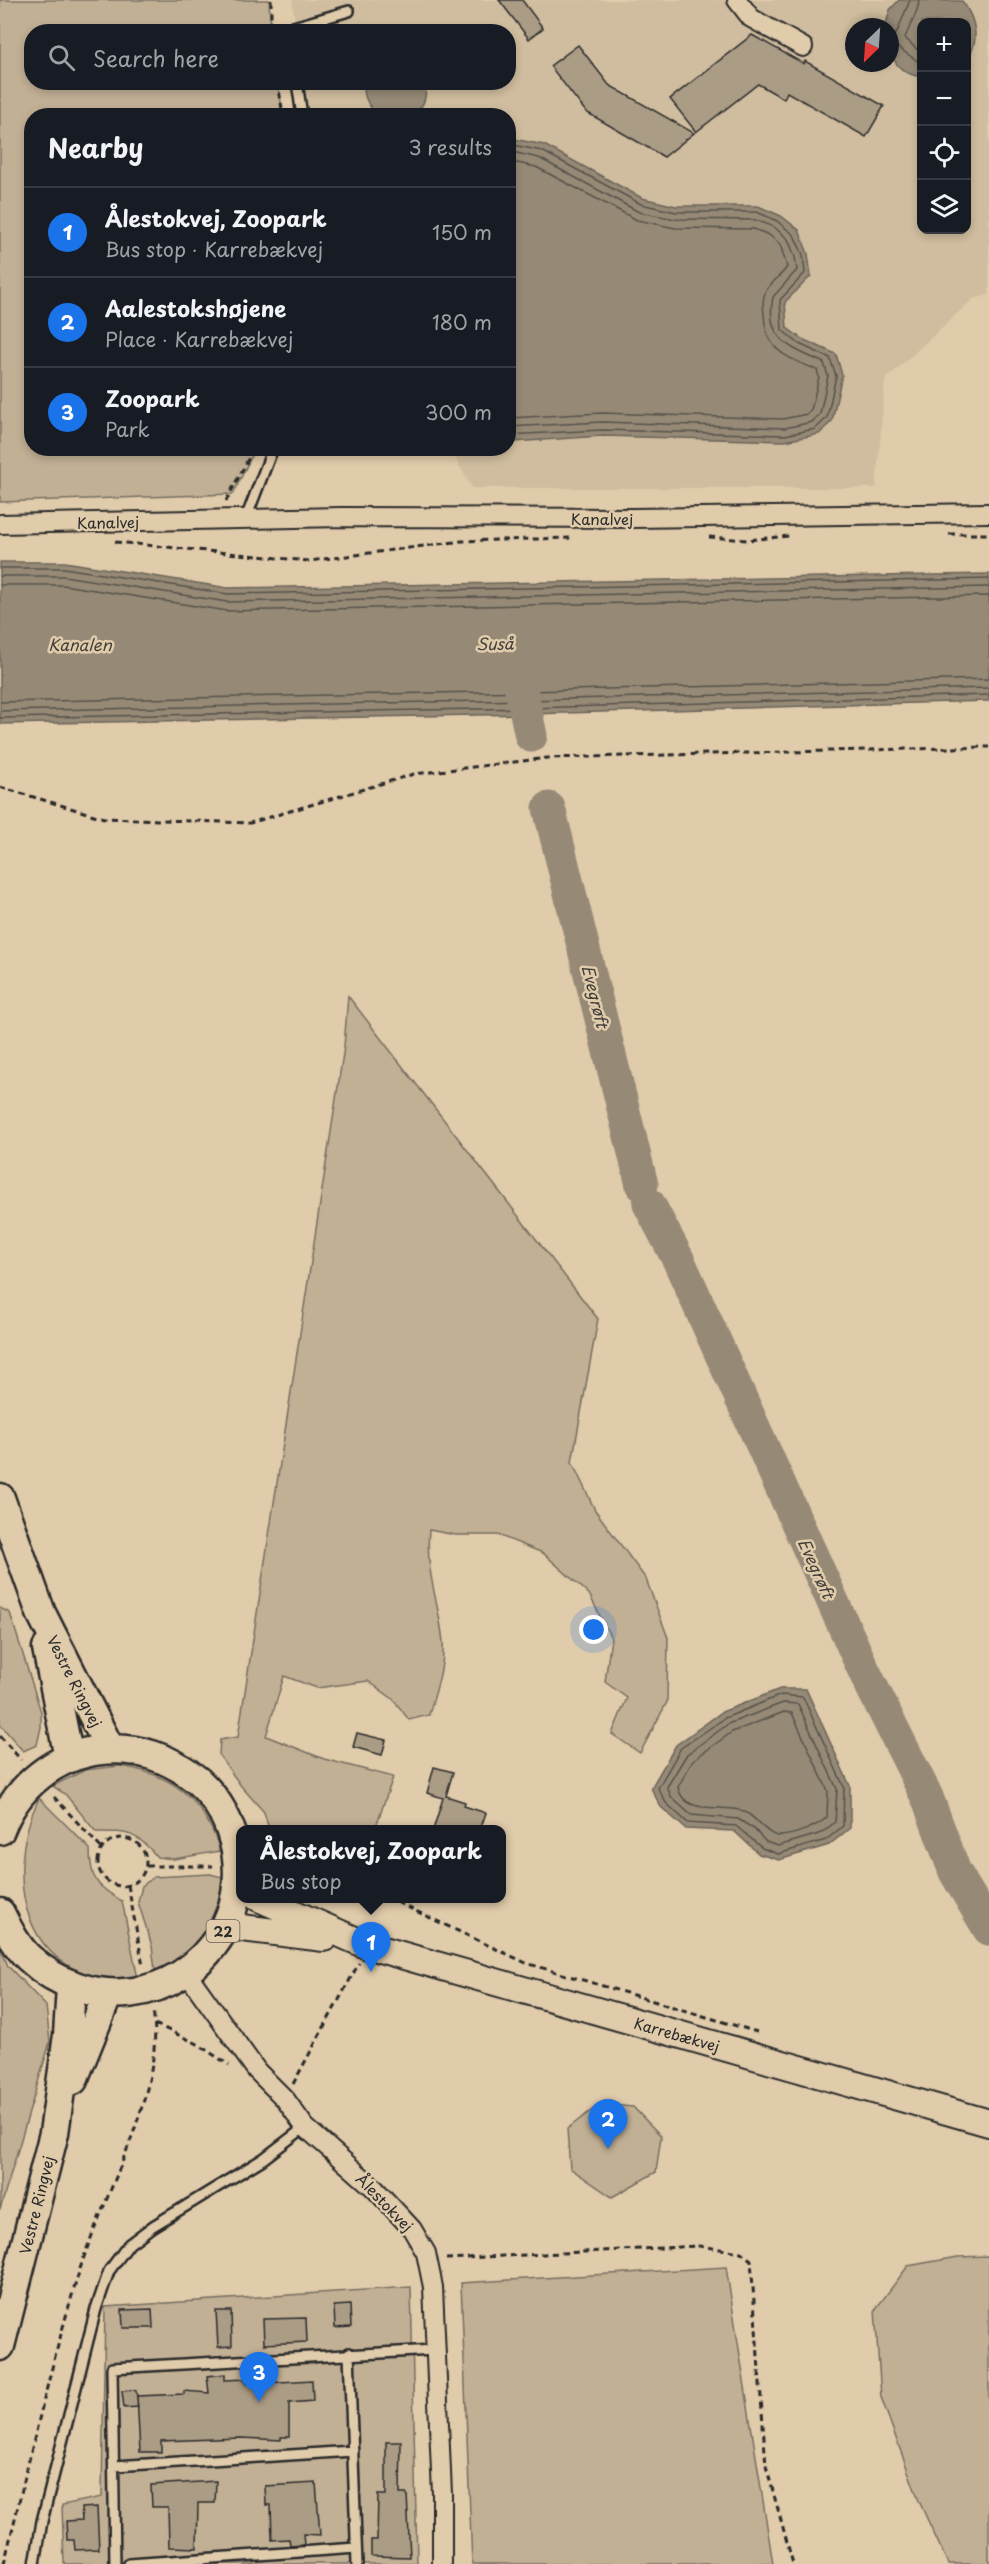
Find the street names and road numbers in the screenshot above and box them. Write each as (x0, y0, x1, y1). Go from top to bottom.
street label: Kanalvej (571, 507, 633, 530)
street label: Kanalvej (77, 510, 139, 534)
street label: Vestre Ringvej (42, 1631, 108, 1731)
road number: 22 (206, 1920, 240, 1942)
street label: Karrebækvej (631, 2011, 723, 2057)
street label: Vestre Ringvej (13, 2153, 59, 2257)
street label: Ålestokvej (351, 2168, 419, 2236)

